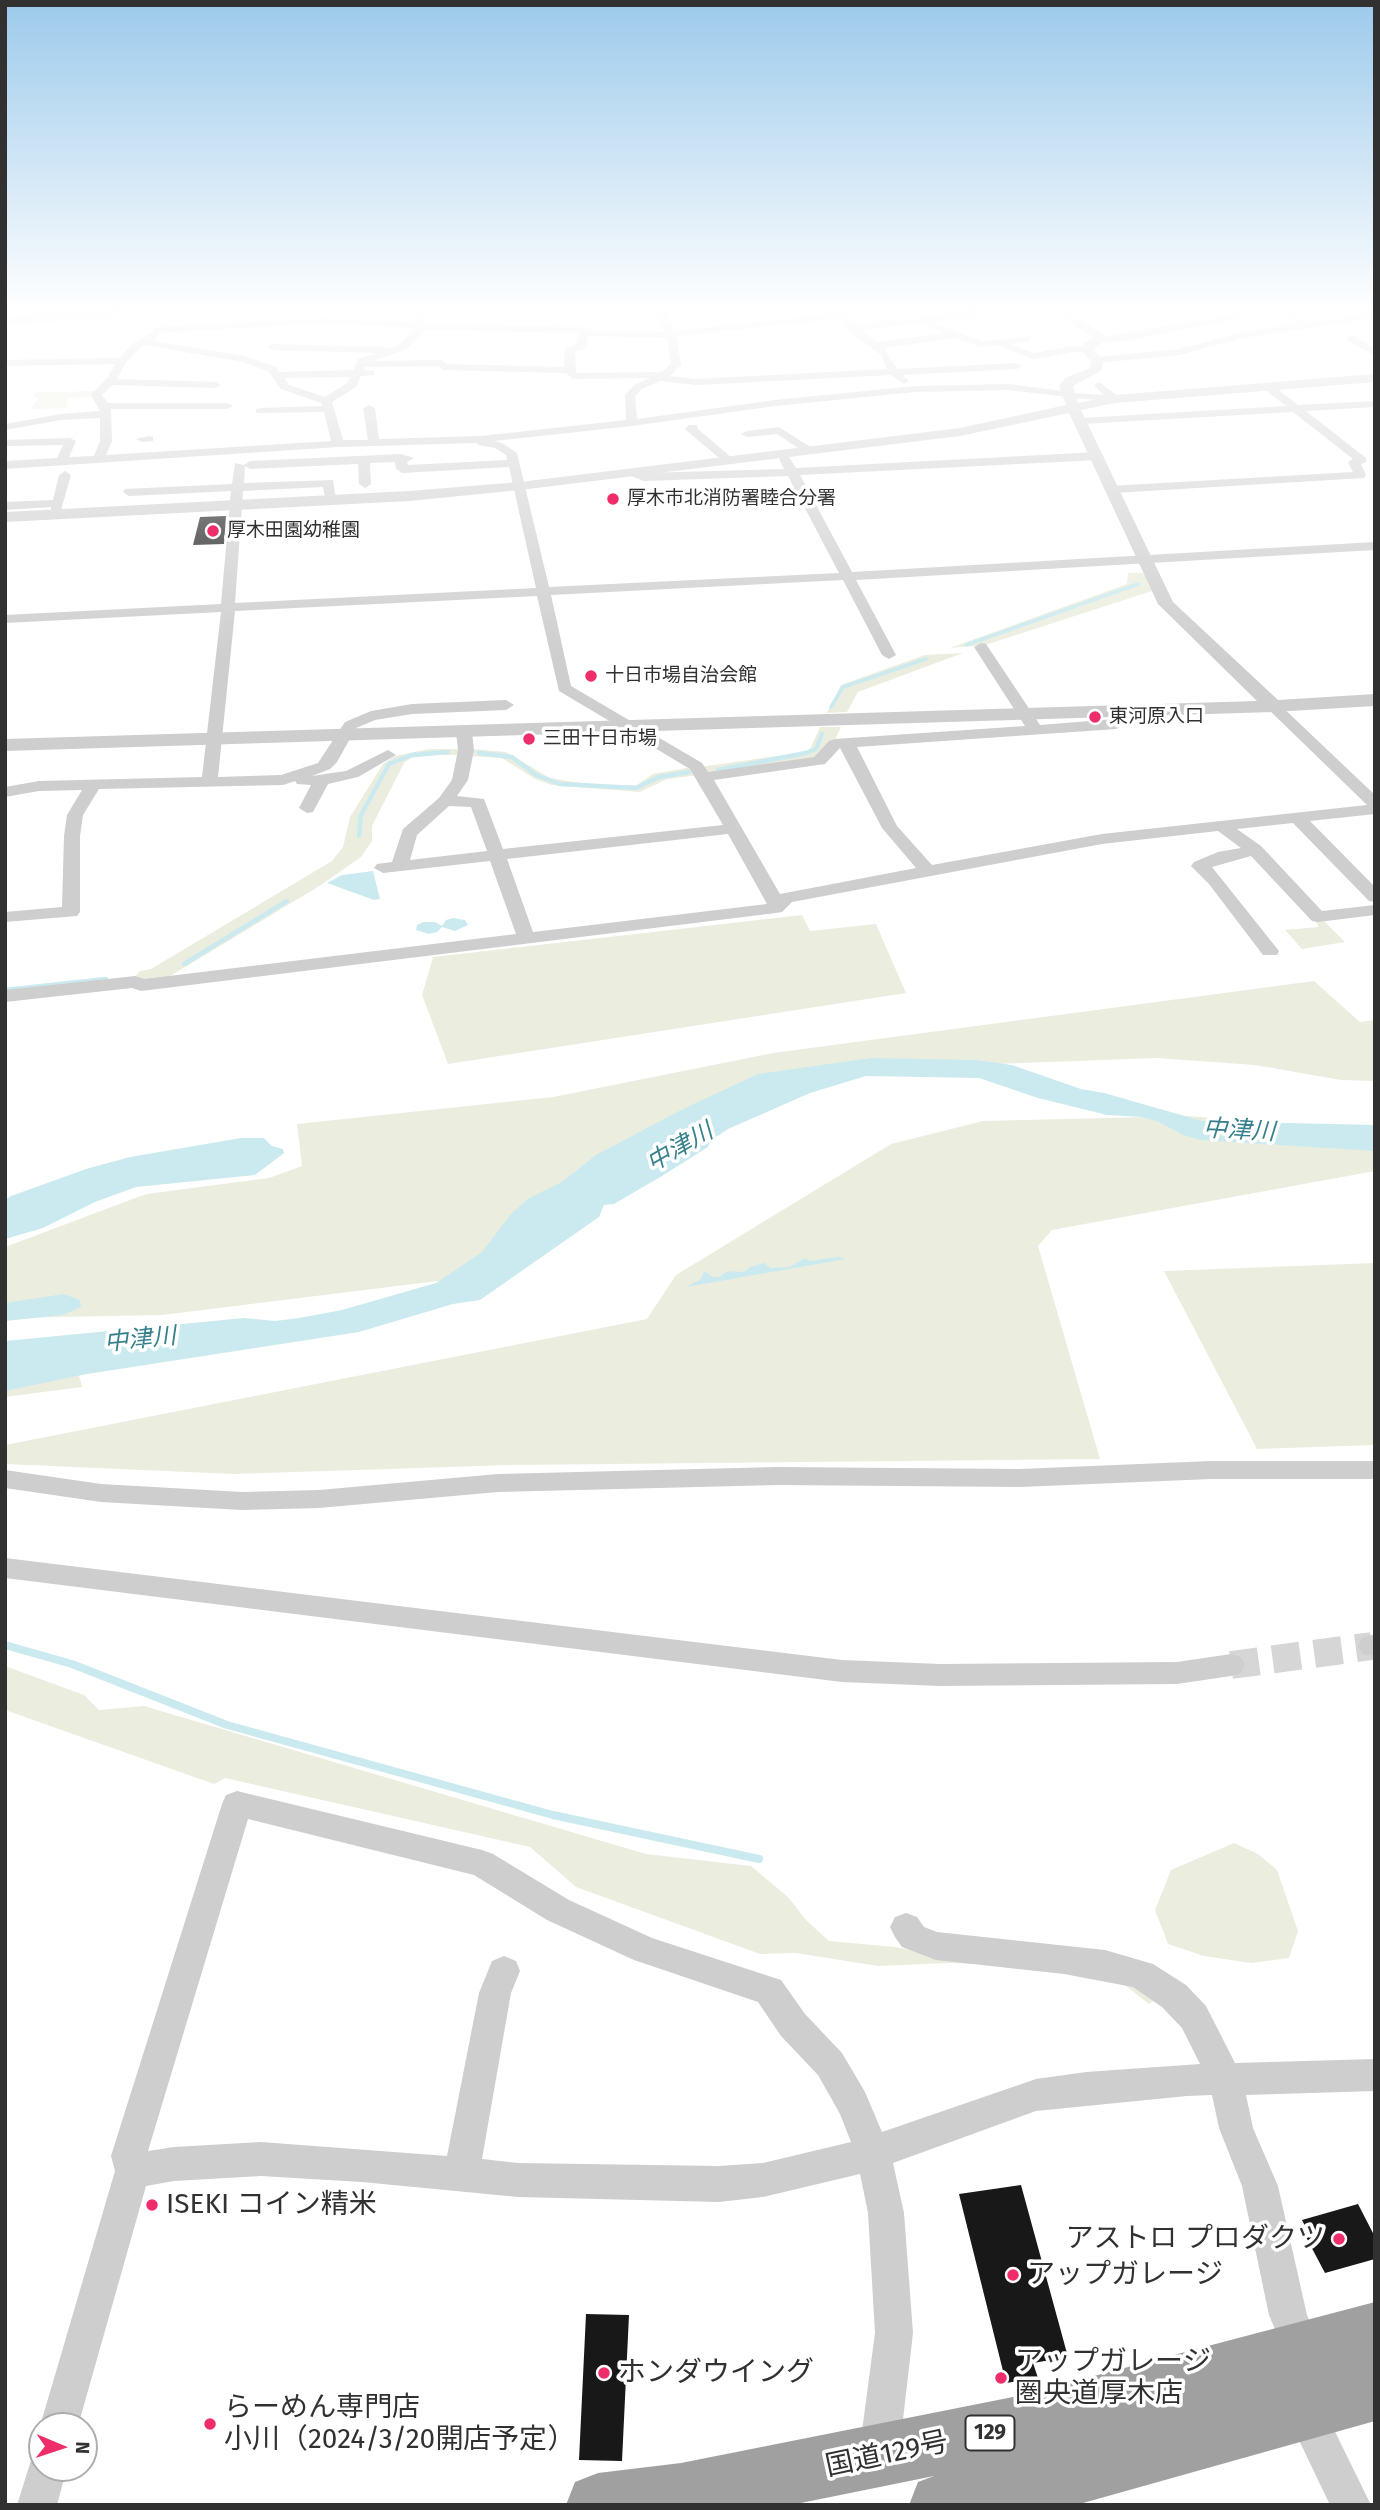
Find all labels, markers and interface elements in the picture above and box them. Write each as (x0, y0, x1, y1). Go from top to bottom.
place label: 厚木市北消防署睦合分署 (627, 488, 836, 510)
marker: 厚木市北消防署睦合分署 (605, 491, 621, 507)
place label: 厚木田園幼稚園 (227, 520, 360, 542)
marker: 厚木田園幼稚園 (205, 523, 221, 539)
place label: 十日市場自治会館 (605, 665, 757, 687)
marker: 十日市場自治会館 (583, 668, 599, 684)
place label: 東河原入口 (1109, 706, 1204, 728)
marker: 東河原入口 (1087, 709, 1103, 725)
place label: 三田十日市場 (543, 728, 657, 750)
marker: 三田十日市場 (521, 731, 537, 747)
water label: 中津川 (1202, 1115, 1276, 1147)
water label: 中津川 (642, 1118, 718, 1178)
water label: 中津川 (103, 1322, 177, 1358)
place label: ISEKI コイン精米 (166, 2188, 377, 2222)
marker: ISEKI コイン精米 (144, 2197, 160, 2213)
place label: アストロ プロダクツ (1066, 2222, 1325, 2256)
marker: アストロ プロダクツ (1331, 2231, 1347, 2247)
place label: アップガレージ (1027, 2258, 1223, 2292)
marker: アップガレージ (1005, 2267, 1021, 2283)
place label: アップガレージ 圏央道厚木店 (1015, 2345, 1211, 2411)
place label: ホンダウイング (618, 2356, 814, 2390)
marker: ホンダウイング (596, 2365, 612, 2381)
marker: アップガレージ 圏央道厚木店 (993, 2370, 1009, 2386)
place label: らーめん専門店 小川（2024/3/20開店予定） (224, 2391, 575, 2457)
north arrow (28, 2412, 98, 2482)
marker: らーめん専門店 小川（2024/3/20開店予定） (202, 2416, 218, 2432)
road number: 129 (965, 2416, 1014, 2450)
street label: 国道129号 (823, 2426, 951, 2484)
text: N (71, 2441, 94, 2454)

